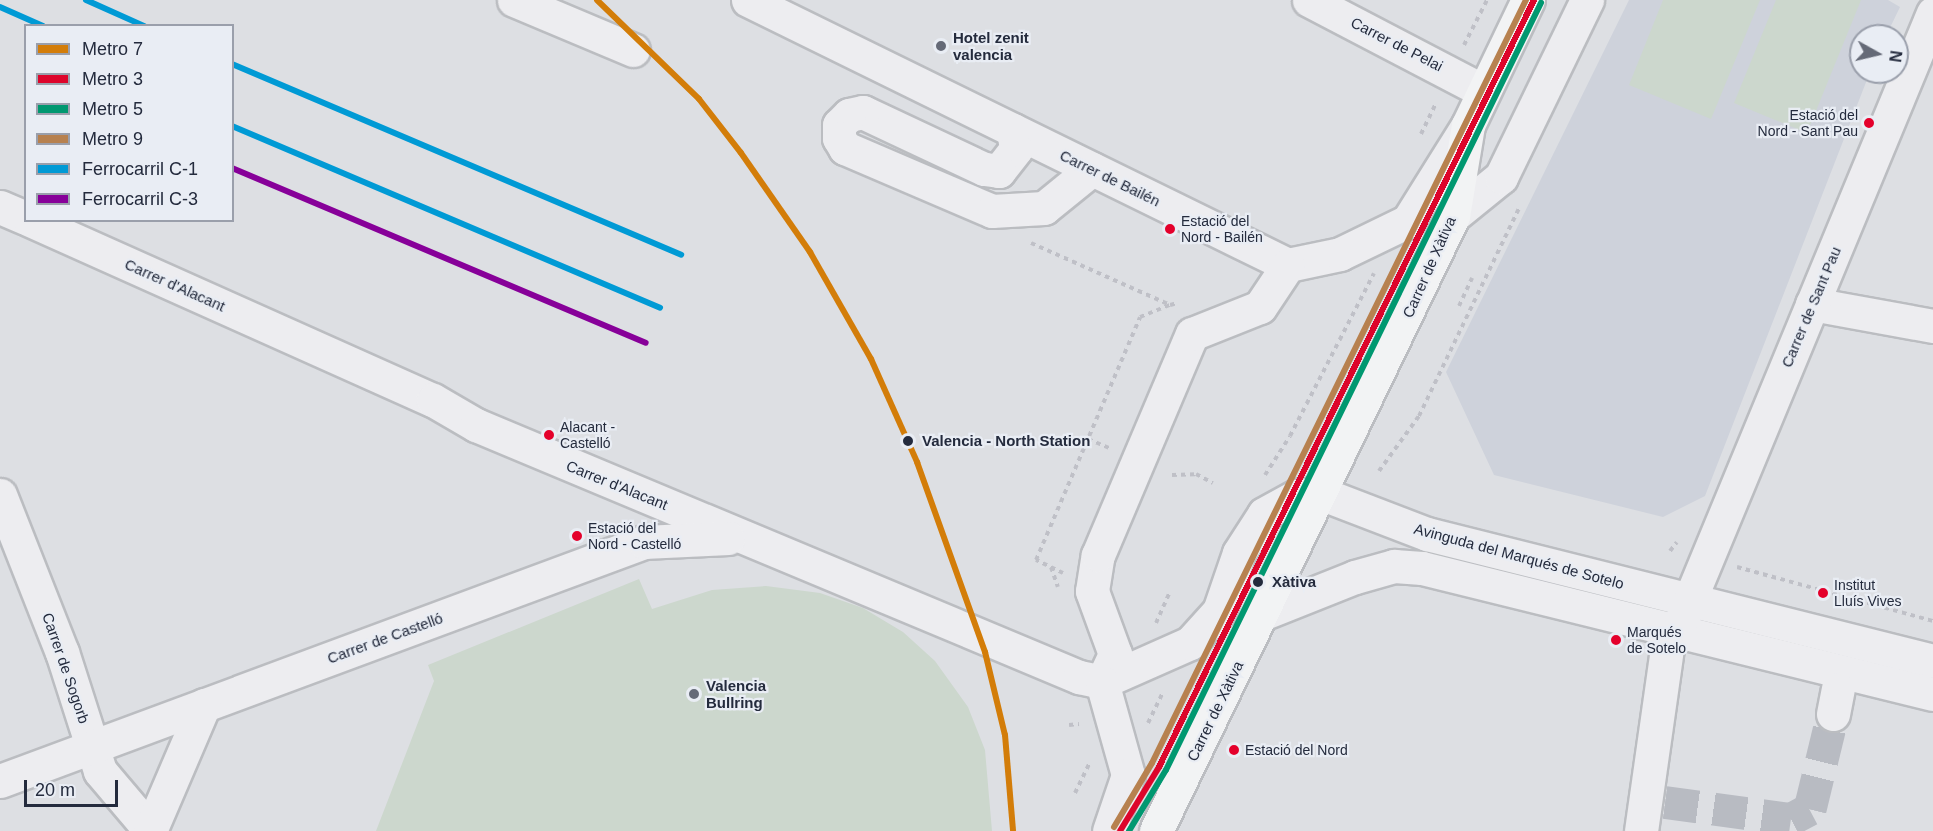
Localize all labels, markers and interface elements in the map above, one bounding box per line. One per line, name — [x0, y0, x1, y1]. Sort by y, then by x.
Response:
street label: Carrer de Pelai — [1348, 13, 1446, 75]
legend — [24, 24, 234, 222]
north arrow — [1849, 24, 1909, 84]
place label: Hotel zenit valencia — [953, 28, 1029, 63]
text: Metro 7 — [82, 39, 143, 59]
marker: Hotel zenit valencia — [934, 39, 948, 53]
text: N — [1886, 49, 1905, 63]
text: Metro 3 — [82, 69, 143, 89]
text: Metro 5 — [82, 99, 143, 119]
place label: Estació del Nord - Sant Pau — [1758, 107, 1858, 140]
marker: Estació del Nord - Sant Pau — [1863, 117, 1875, 129]
text: Metro 9 — [82, 129, 143, 149]
street label: Carrer de Bailén — [1057, 146, 1163, 210]
text: Ferrocarril C-1 — [82, 159, 198, 179]
text: Ferrocarril C-3 — [82, 189, 198, 209]
place label: Estació del Nord - Bailén — [1181, 213, 1263, 246]
street label: Carrer de Xàtiva — [1399, 213, 1459, 321]
marker: Estació del Nord - Bailén — [1164, 223, 1176, 235]
street label: Carrer de Sant Pau — [1777, 244, 1845, 370]
street label: Carrer d'Alacant — [122, 255, 228, 315]
place label: Alacant - Castelló — [560, 419, 615, 452]
marker: Alacant - Castelló — [543, 429, 555, 441]
marker: Valencia - North Station — [899, 432, 917, 450]
place label: Valencia - North Station — [922, 432, 1090, 450]
street label: Carrer d'Alacant — [564, 456, 670, 514]
street label: Avinguda del Marqués de Sotelo — [1412, 519, 1626, 593]
place label: Estació del Nord - Castelló — [588, 520, 681, 552]
marker: Estació del Nord - Castelló — [571, 530, 583, 542]
marker: Xàtiva — [1249, 573, 1267, 591]
place label: Xàtiva — [1272, 573, 1316, 591]
place label: Institut Lluís Vives — [1834, 577, 1901, 610]
marker: Institut Lluís Vives — [1817, 587, 1829, 599]
street label: Carrer de Castelló — [325, 609, 445, 667]
street label: Carrer de Sogorb — [39, 610, 93, 726]
place label: Marqués de Sotelo — [1627, 624, 1686, 656]
marker: Marqués de Sotelo — [1610, 634, 1622, 646]
street label: Carrer de Xàtiva — [1183, 658, 1247, 764]
place label: Valencia Bullring — [706, 676, 766, 711]
marker: Valencia Bullring — [687, 687, 701, 701]
place label: Estació del Nord — [1245, 742, 1348, 758]
marker: Estació del Nord — [1228, 744, 1240, 756]
scale bar — [27, 768, 122, 806]
text: 20 m — [35, 780, 75, 800]

